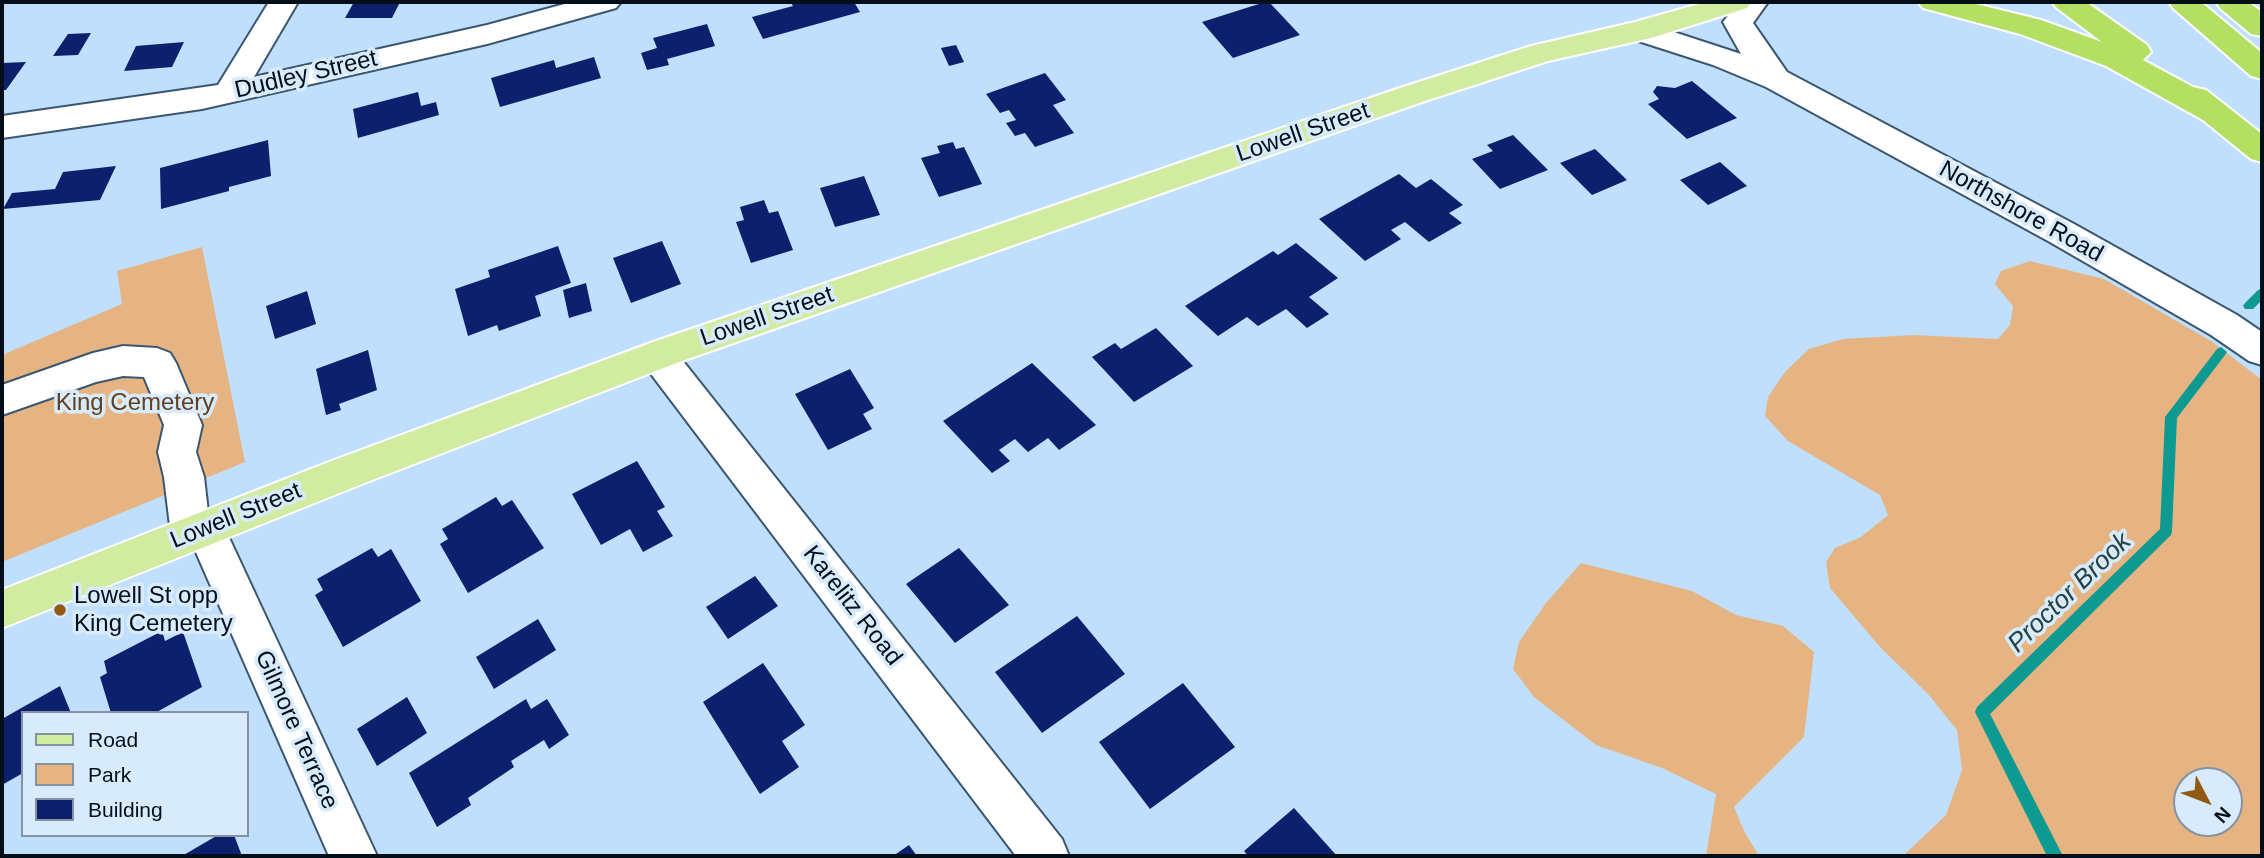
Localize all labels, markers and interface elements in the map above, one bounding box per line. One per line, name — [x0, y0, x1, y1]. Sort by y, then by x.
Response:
street label: Dudley Street — [232, 45, 380, 105]
street label: Lowell Street — [1233, 97, 1373, 169]
street label: Northshore Road — [1934, 155, 2108, 269]
street label: Lowell Street — [697, 281, 837, 353]
park label: King Cemetery — [56, 389, 214, 417]
street label: Lowell Street — [166, 477, 306, 555]
water label: Proctor Brook — [2002, 527, 2138, 659]
street label: Karelitz Road — [796, 540, 908, 672]
place label: Lowell St opp King Cemetery — [74, 582, 233, 638]
marker: Lowell St opp King Cemetery — [52, 602, 68, 618]
street label: Gilmore Terrace — [248, 646, 344, 814]
legend — [21, 711, 248, 837]
text: Road — [88, 728, 138, 751]
text: Park — [88, 763, 131, 786]
north arrow — [2173, 767, 2243, 837]
text: Building — [88, 798, 163, 821]
text: N — [2210, 803, 2235, 827]

